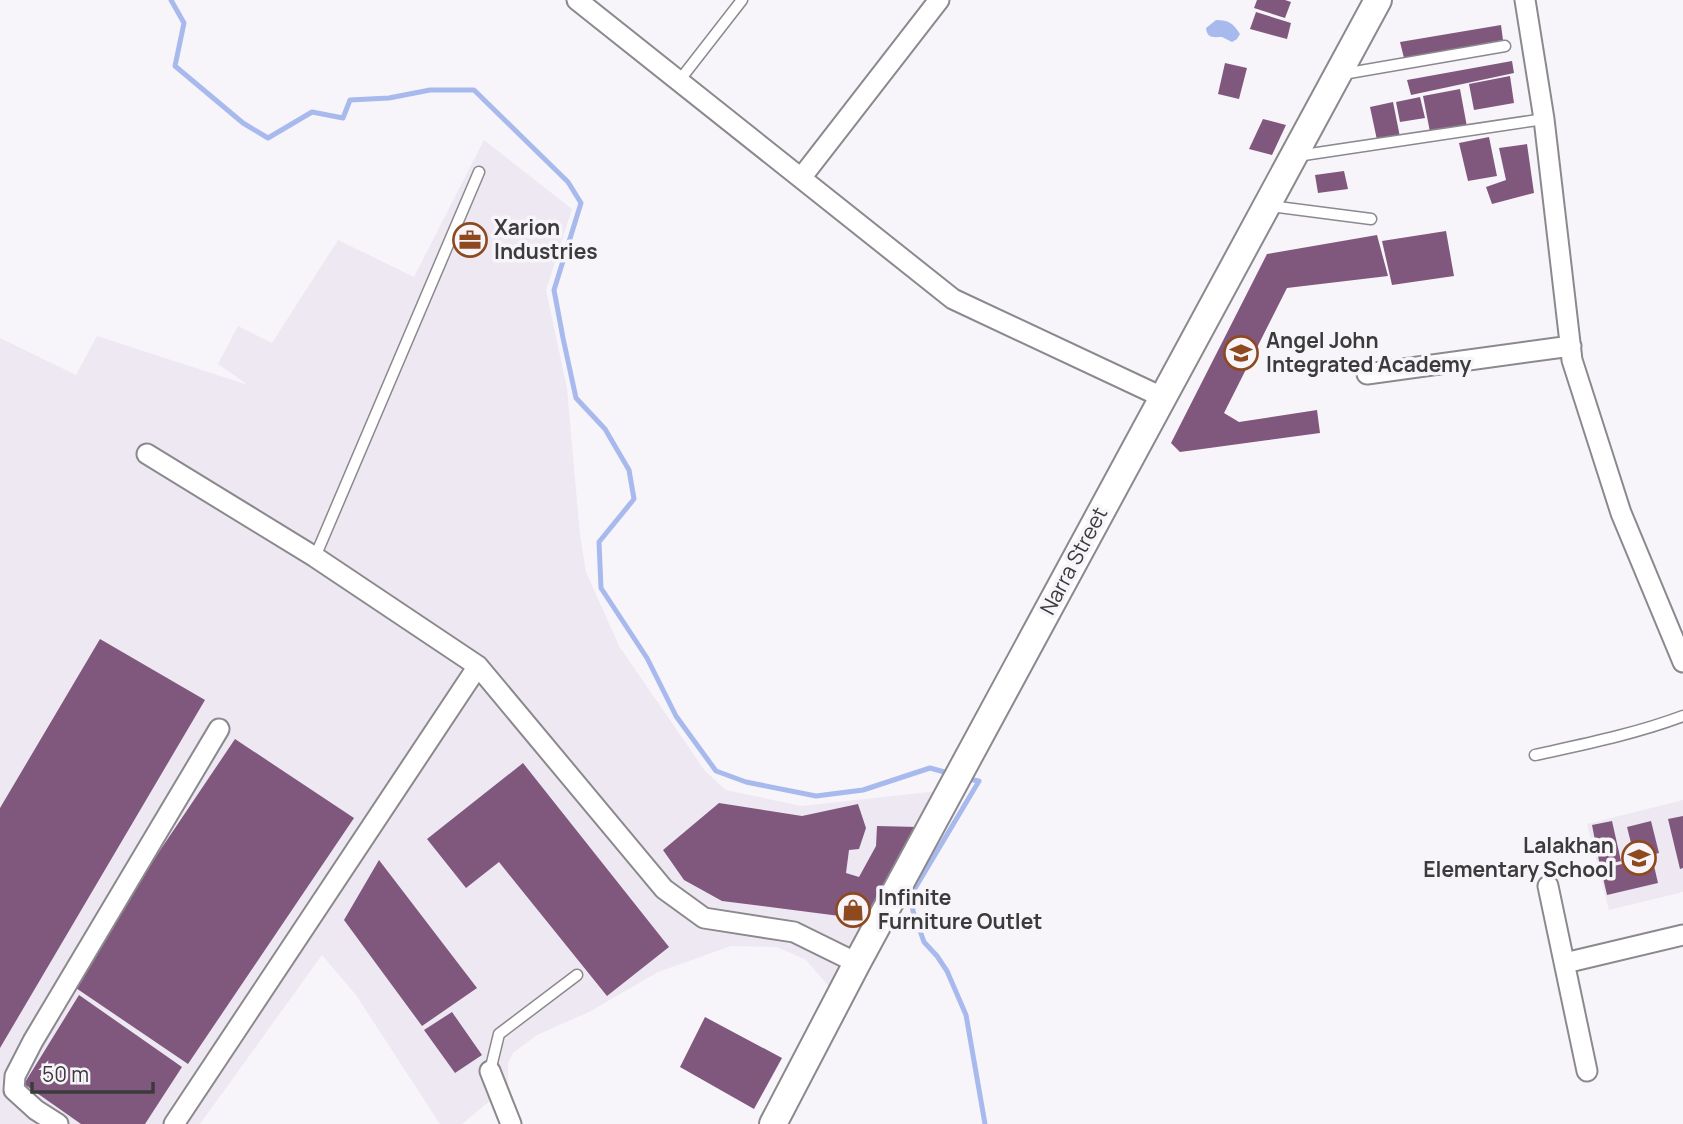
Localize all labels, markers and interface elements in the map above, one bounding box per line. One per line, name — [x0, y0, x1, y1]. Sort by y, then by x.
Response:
place label: Xarion Industries — [494, 213, 598, 265]
office icon: Xarion Industries — [451, 221, 489, 259]
place label: Angel John Integrated Academy — [1266, 326, 1471, 378]
school or university icon: Angel John Integrated Academy — [1222, 334, 1260, 372]
street label: Narra Street — [1033, 502, 1113, 619]
place label: Lalakhan Elementary School — [1423, 831, 1614, 883]
school or university icon: Lalakhan Elementary School — [1620, 839, 1658, 877]
place label: Infinite Furniture Outlet — [878, 883, 1042, 935]
shop icon: Infinite Furniture Outlet — [834, 891, 872, 929]
scale bar — [32, 1050, 152, 1094]
text: 50 m — [42, 1060, 89, 1088]

